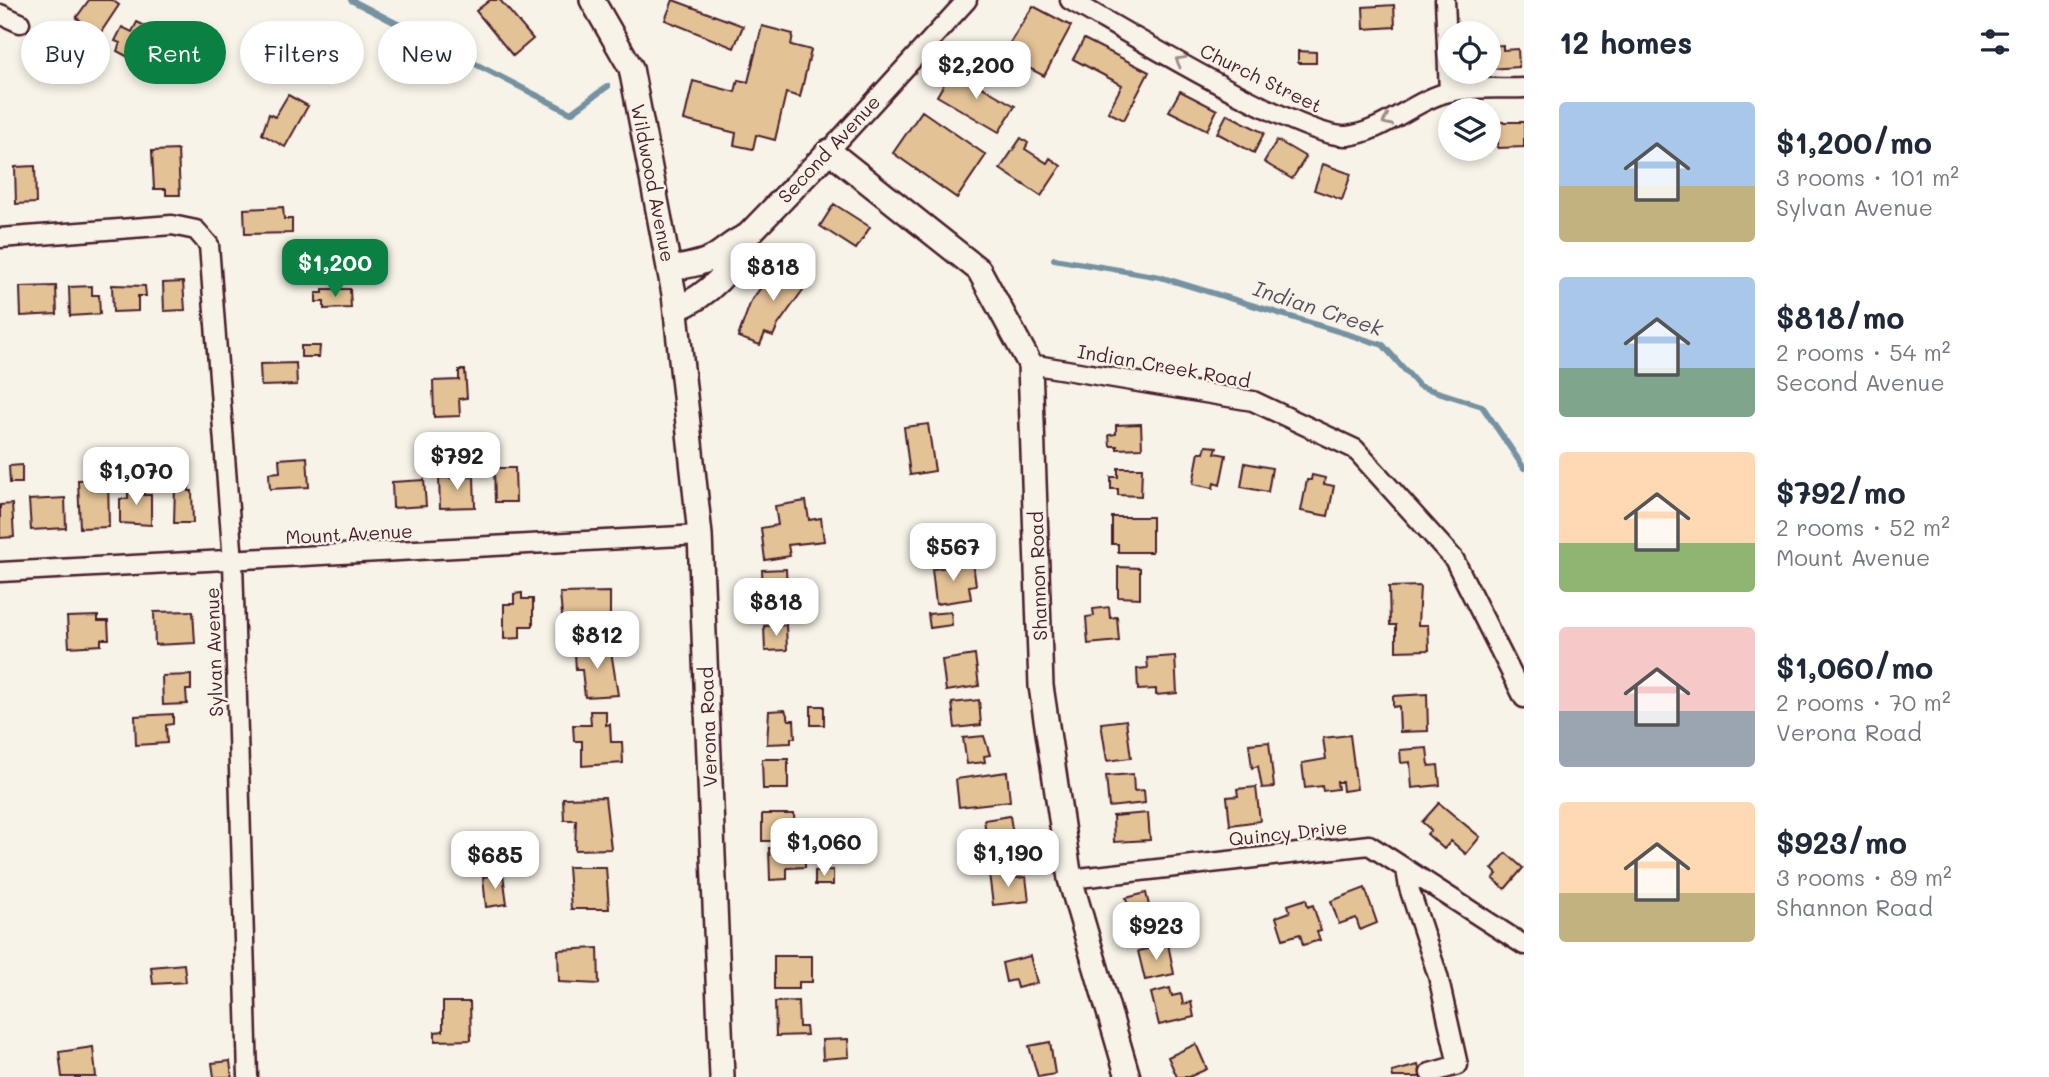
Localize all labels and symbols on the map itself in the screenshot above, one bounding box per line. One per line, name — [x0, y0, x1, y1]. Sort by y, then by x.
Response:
street label: Church Street — [1196, 37, 1326, 118]
pin: $2,200 — [919, 42, 1033, 101]
one-way arrow — [1174, 56, 1187, 69]
street label: Second Avenue — [772, 89, 885, 208]
street label: Wildwood Avenue — [626, 102, 681, 264]
one-way arrow — [1382, 113, 1395, 127]
pin: $1,200 — [278, 240, 392, 299]
pin: $818 — [732, 244, 814, 303]
water label: Indian Creek — [1250, 274, 1387, 341]
street label: Indian Creek Road — [1076, 338, 1253, 393]
pin: $792 — [416, 433, 498, 492]
pin: $1,070 — [79, 448, 193, 507]
street label: Shannon Road — [1023, 511, 1052, 641]
street label: Mount Avenue — [285, 518, 413, 549]
pin: $567 — [912, 524, 994, 583]
pin: $818 — [735, 578, 817, 638]
street label: Sylvan Avenue — [199, 587, 228, 717]
pin: $812 — [556, 612, 638, 671]
street label: Verona Road — [693, 666, 722, 788]
street label: Quincy Drive — [1227, 814, 1348, 851]
pin: $1,060 — [767, 818, 881, 878]
pin: $1,190 — [951, 830, 1065, 889]
pin: $685 — [454, 832, 536, 891]
pin: $923 — [1115, 902, 1197, 962]

